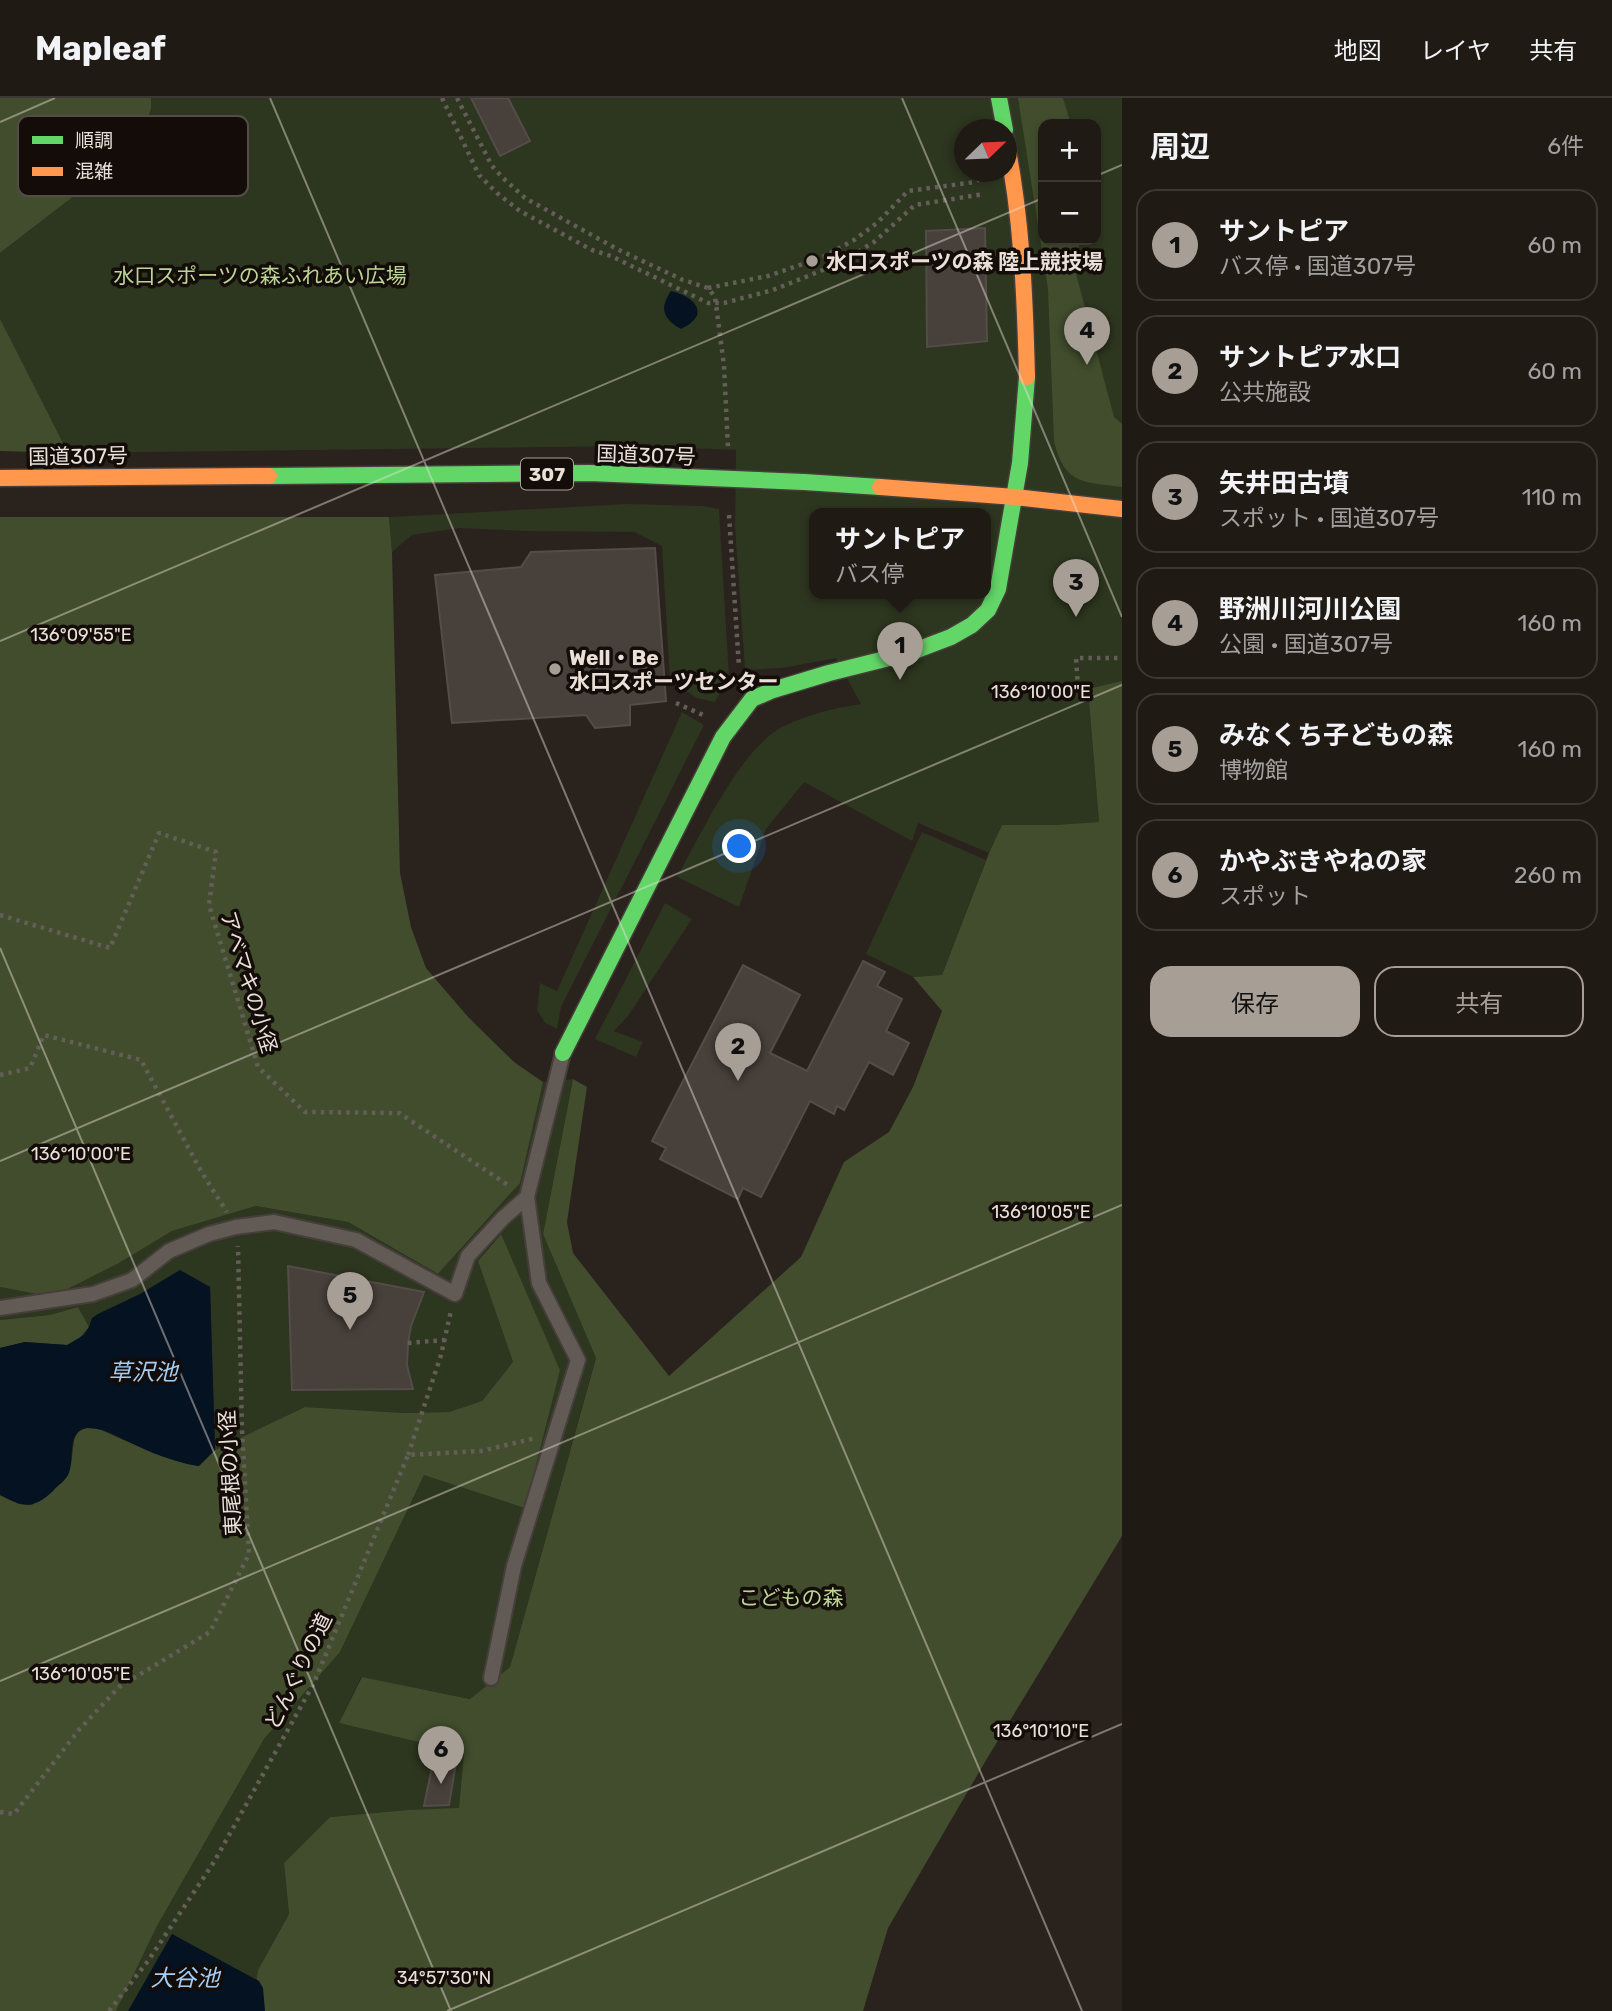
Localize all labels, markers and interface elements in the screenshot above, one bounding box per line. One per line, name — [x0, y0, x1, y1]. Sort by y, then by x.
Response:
text: Mapleaf — [35, 29, 166, 68]
text: 地図 — [1334, 37, 1382, 65]
text: レイヤ — [1420, 37, 1491, 65]
text: 共有 — [1529, 37, 1577, 65]
legend — [18, 116, 248, 196]
north arrow — [954, 119, 1017, 182]
map controls — [1038, 119, 1101, 245]
button: + — [1038, 119, 1101, 182]
text: 順調 — [75, 129, 113, 152]
text: 周辺 — [1150, 129, 1210, 165]
text: 6件 — [1547, 132, 1584, 160]
text: 混雑 — [75, 160, 113, 183]
button: − — [1038, 182, 1101, 245]
text: サントピア — [1219, 216, 1349, 247]
text: 1 — [1169, 231, 1181, 259]
text: 60 m — [1527, 231, 1582, 259]
place label: 水口スポーツの森 陸上競技場 — [826, 249, 1103, 274]
text: バス停 · 国道307号 — [1219, 252, 1416, 280]
marker: 水口スポーツの森 陸上競技場 — [804, 253, 820, 269]
park label: 水口スポーツの森ふれあい広場 — [113, 263, 407, 288]
pin: 4 — [1064, 307, 1110, 365]
text: サントピア水口 — [1219, 342, 1401, 373]
text: 2 — [1168, 357, 1182, 385]
text: 60 m — [1527, 357, 1582, 385]
text: 公共施設 — [1219, 378, 1311, 406]
street label: 国道307号 — [596, 441, 696, 469]
street label: 国道307号 — [28, 443, 128, 469]
road number: 307 — [521, 458, 573, 490]
text: 矢井田古墳 — [1219, 468, 1349, 499]
text: 3 — [1167, 483, 1183, 511]
text: 110 m — [1522, 483, 1582, 511]
text: スポット · 国道307号 — [1219, 504, 1439, 532]
popup — [809, 508, 991, 599]
text: サントピア — [835, 524, 965, 555]
pin: 3 — [1053, 559, 1099, 617]
text: バス停 — [835, 560, 904, 588]
text: 野洲川河川公園 — [1219, 594, 1401, 625]
text: 4 — [1167, 609, 1183, 637]
text: 160 m — [1518, 609, 1582, 637]
pin: 1 — [877, 622, 923, 680]
text: 136°09'55"E — [30, 624, 132, 646]
text: 公園 · 国道307号 — [1219, 630, 1393, 658]
place label: Well・Be 水口スポーツセンター — [569, 645, 779, 694]
marker: Well・Be 水口スポーツセンター — [547, 661, 563, 677]
text: 136°10'00"E — [991, 681, 1091, 703]
text: みなくち子どもの森 — [1219, 720, 1453, 751]
text: 5 — [1168, 735, 1182, 763]
text: 160 m — [1518, 735, 1582, 763]
text: 博物館 — [1219, 756, 1288, 784]
your location — [722, 829, 756, 863]
text: かやぶきやねの家 — [1219, 846, 1427, 877]
text: 6 — [1168, 861, 1182, 889]
text: 260 m — [1514, 861, 1582, 889]
text: スポット — [1219, 882, 1311, 910]
street label: アベマキの小径 — [216, 908, 282, 1056]
button: 保存 — [1150, 966, 1360, 1037]
button: 共有 — [1374, 966, 1584, 1037]
pin: 2 — [715, 1023, 761, 1081]
text: 136°10'00"E — [31, 1143, 131, 1165]
text: 136°10'05"E — [991, 1201, 1091, 1223]
pin: 5 — [327, 1272, 373, 1330]
water label: 草沢池 — [109, 1358, 180, 1386]
street label: 東尾根の小径 — [214, 1409, 246, 1537]
park label: こどもの森 — [739, 1585, 844, 1610]
street label: どんぐりの道 — [259, 1609, 337, 1733]
text: 136°10'05"E — [31, 1663, 131, 1685]
text: 136°10'10"E — [993, 1720, 1089, 1742]
pin: 6 — [418, 1726, 464, 1784]
water label: 大谷池 — [151, 1964, 222, 1992]
text: 34°57'30"N — [397, 1967, 491, 1989]

